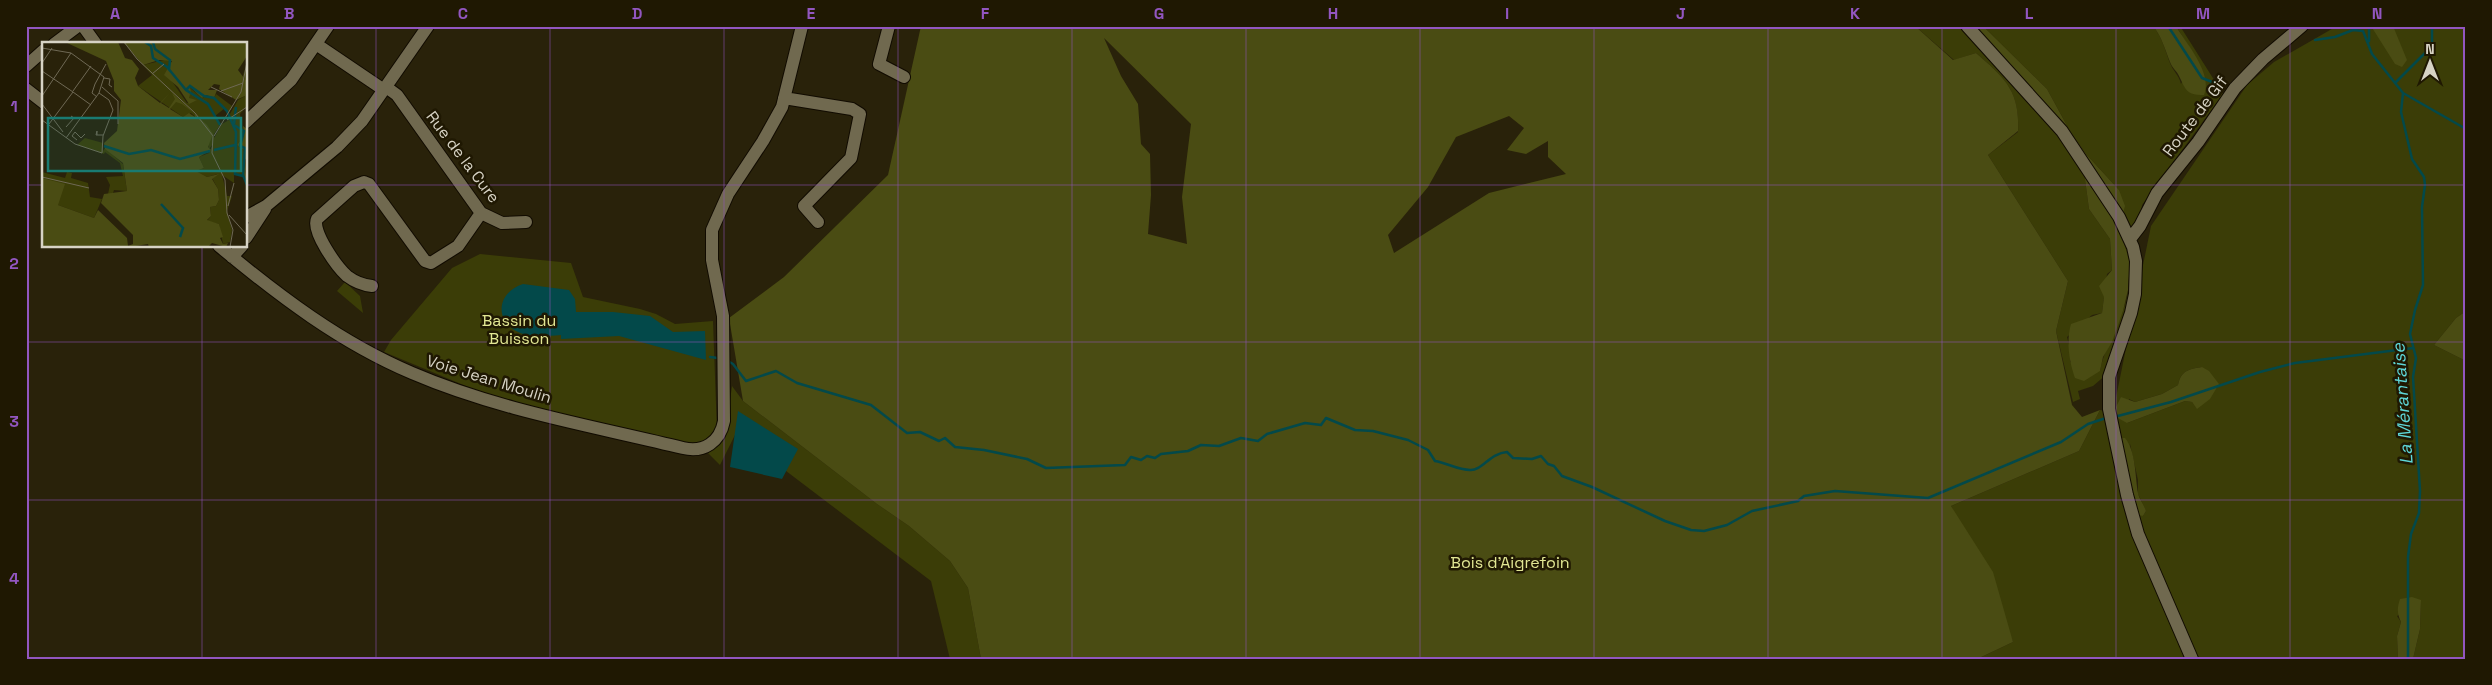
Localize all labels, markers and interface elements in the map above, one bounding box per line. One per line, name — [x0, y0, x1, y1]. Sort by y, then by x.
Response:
text: A — [110, 3, 120, 24]
text: B — [284, 3, 294, 24]
text: C — [458, 3, 468, 24]
text: D — [632, 3, 642, 24]
text: E — [807, 3, 816, 24]
text: F — [981, 3, 990, 24]
text: G — [1154, 3, 1164, 24]
text: H — [1328, 3, 1338, 24]
text: I — [1505, 3, 1509, 24]
text: J — [1676, 3, 1686, 24]
text: K — [1850, 3, 1860, 24]
text: L — [2025, 3, 2034, 24]
text: M — [2196, 3, 2210, 24]
text: N — [2372, 3, 2382, 24]
north arrow — [2404, 38, 2454, 88]
text: N — [2425, 40, 2435, 58]
inset map — [42, 42, 248, 248]
street label: Route de Gif — [2158, 71, 2232, 161]
text: 1 — [10, 96, 18, 117]
street label: Rue de la Cure — [422, 107, 504, 207]
text: 2 — [9, 253, 19, 274]
park label: Bassin du Buisson — [482, 310, 556, 349]
water label: La Mérantaise — [2386, 341, 2418, 466]
street label: Voie Jean Moulin — [424, 350, 554, 408]
text: 3 — [9, 411, 19, 432]
park label: Bois d'Aigrefoin — [1450, 552, 1570, 573]
text: 4 — [9, 568, 19, 589]

